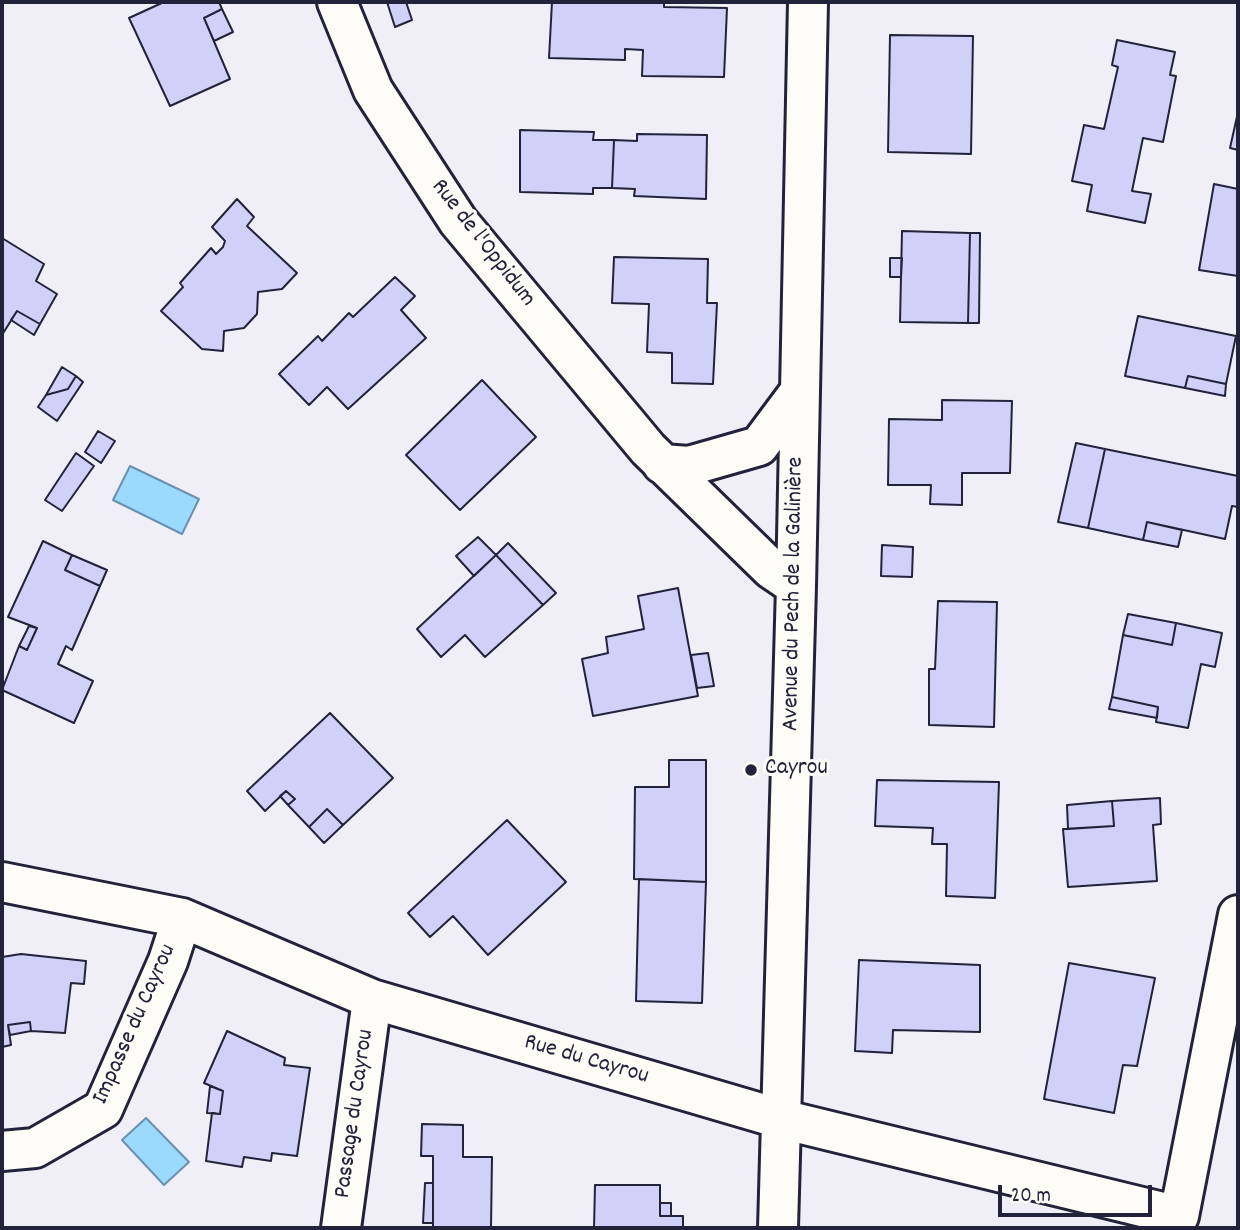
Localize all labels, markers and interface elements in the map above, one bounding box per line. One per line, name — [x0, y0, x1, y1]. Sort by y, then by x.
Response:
street label: Rue de l'Oppidum — [423, 174, 541, 314]
street label: Avenue du Pech de la Galinière — [778, 457, 812, 731]
place label: Cayrou — [765, 756, 828, 784]
marker: Cayrou — [743, 762, 759, 778]
street label: Impasse du Cayrou — [88, 940, 184, 1110]
street label: Passage du Cayrou — [330, 1028, 382, 1200]
street label: Rue du Cayrou — [521, 1030, 651, 1092]
scale bar — [1002, 1170, 1156, 1214]
text: 20 m — [1011, 1182, 1051, 1212]

